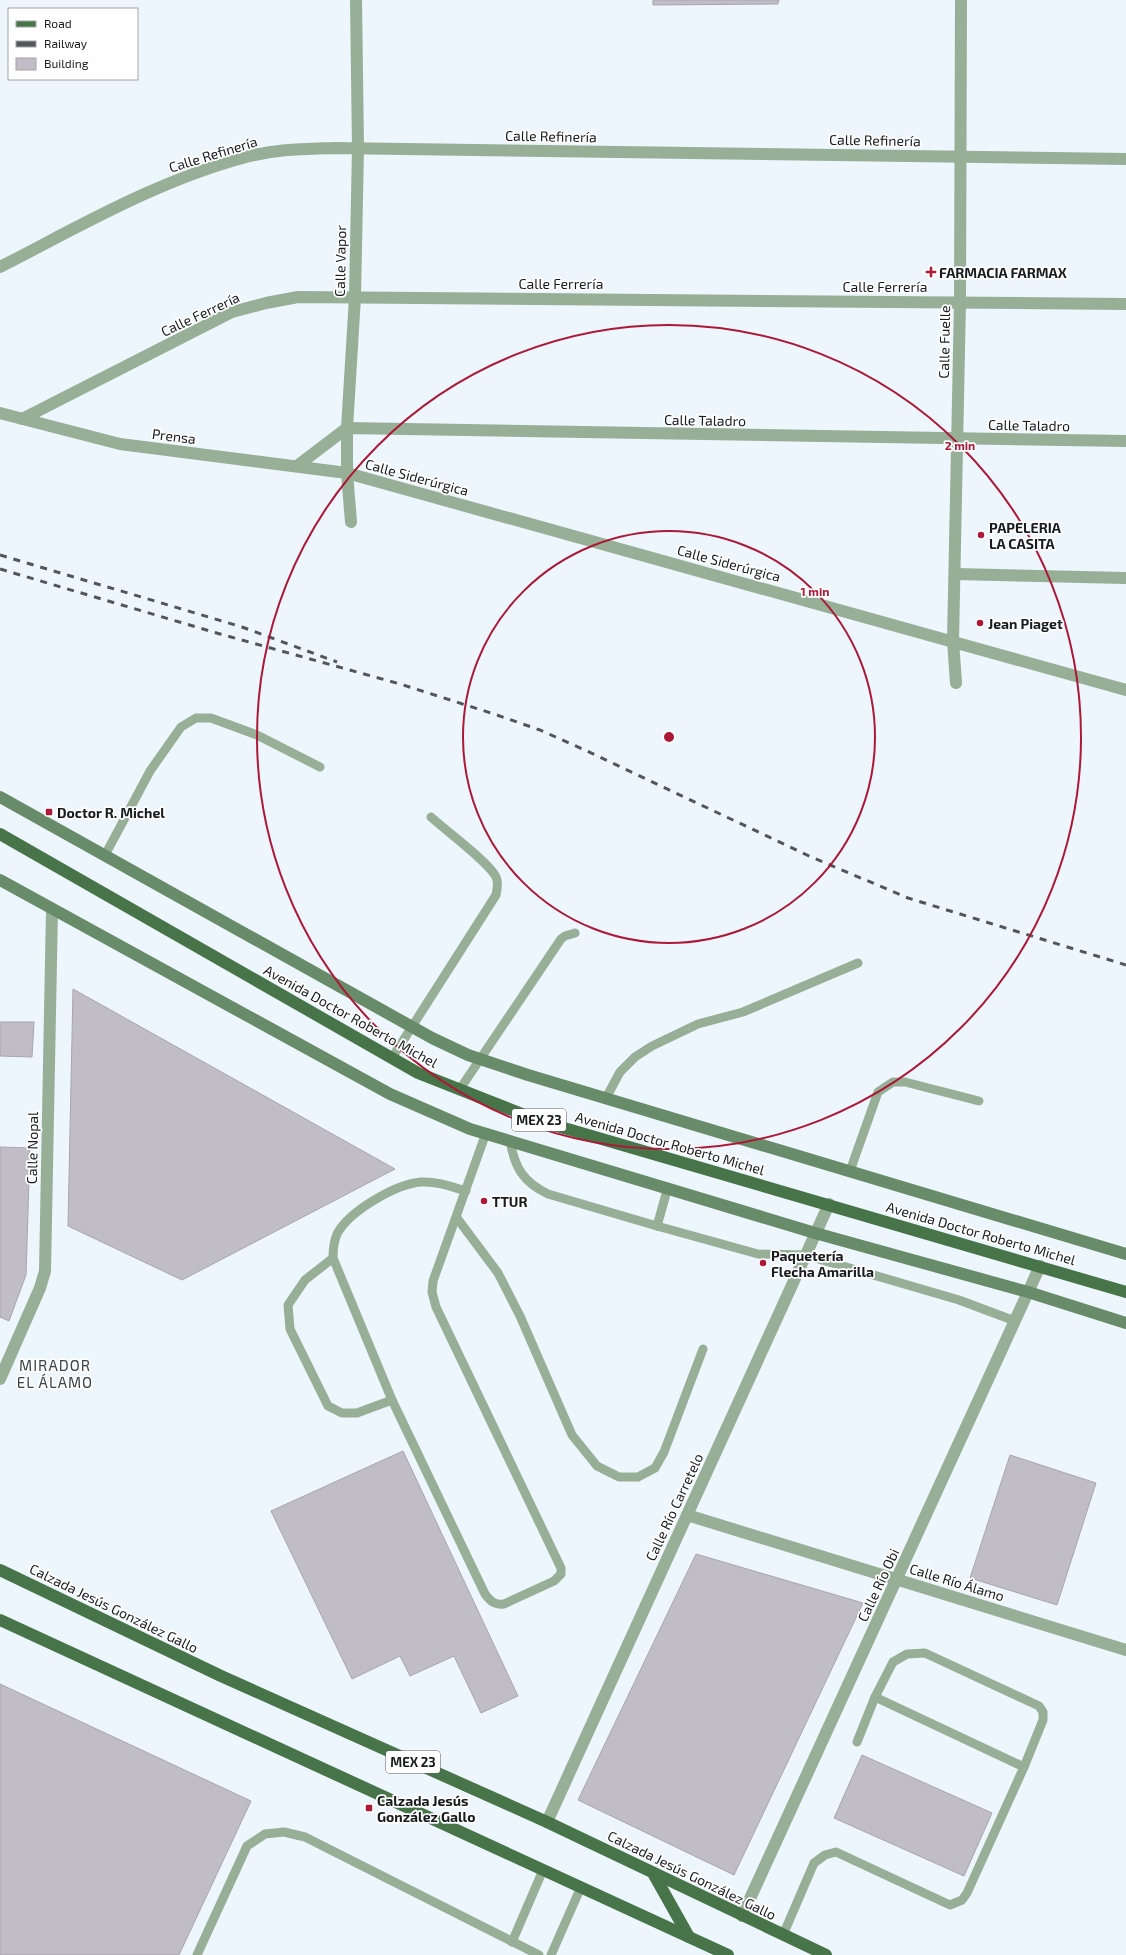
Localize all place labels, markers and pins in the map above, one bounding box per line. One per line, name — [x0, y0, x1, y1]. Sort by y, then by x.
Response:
place label: FARMACIA FARMAX — [939, 264, 1067, 281]
marker: FARMACIA FARMAX — [926, 267, 936, 277]
place label: PAPELERIA LA CASITA — [989, 519, 1062, 552]
marker: PAPELERIA LA CASITA — [976, 530, 986, 540]
place label: Jean Piaget — [988, 615, 1063, 632]
marker: Jean Piaget — [975, 618, 985, 628]
centre of rings — [662, 730, 676, 744]
place label: Doctor R. Michel — [57, 804, 165, 821]
marker: Doctor R. Michel — [44, 807, 54, 817]
place label: TTUR — [492, 1193, 528, 1210]
marker: TTUR — [479, 1196, 489, 1206]
place label: Paquetería Flecha Amarilla — [771, 1247, 874, 1280]
marker: Paquetería Flecha Amarilla — [758, 1258, 768, 1268]
place label: Calzada Jesús González Gallo — [377, 1792, 475, 1825]
marker: Calzada Jesús González Gallo — [364, 1803, 374, 1813]

